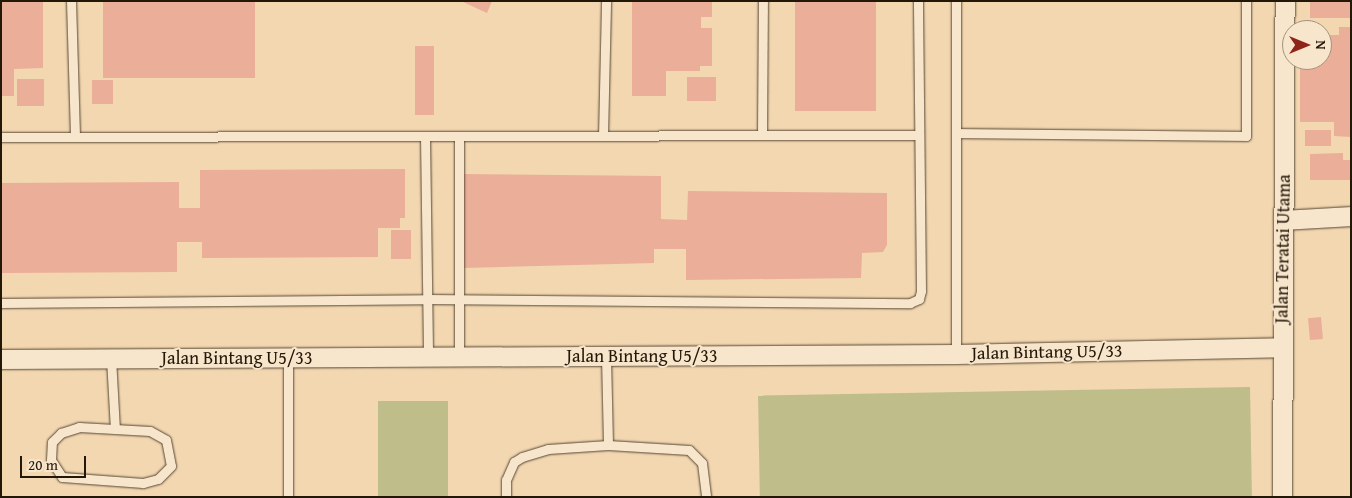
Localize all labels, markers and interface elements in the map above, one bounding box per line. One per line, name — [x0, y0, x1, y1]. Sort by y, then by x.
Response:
north arrow — [1282, 20, 1332, 70]
text: N — [1311, 40, 1331, 50]
street label: Jalan Teratai Utama — [1271, 174, 1295, 324]
street label: Jalan Bintang U5/33 — [971, 340, 1123, 364]
street label: Jalan Bintang U5/33 — [566, 345, 718, 367]
street label: Jalan Bintang U5/33 — [161, 347, 313, 369]
scale bar — [22, 446, 89, 478]
text: 20 m — [28, 454, 58, 475]

